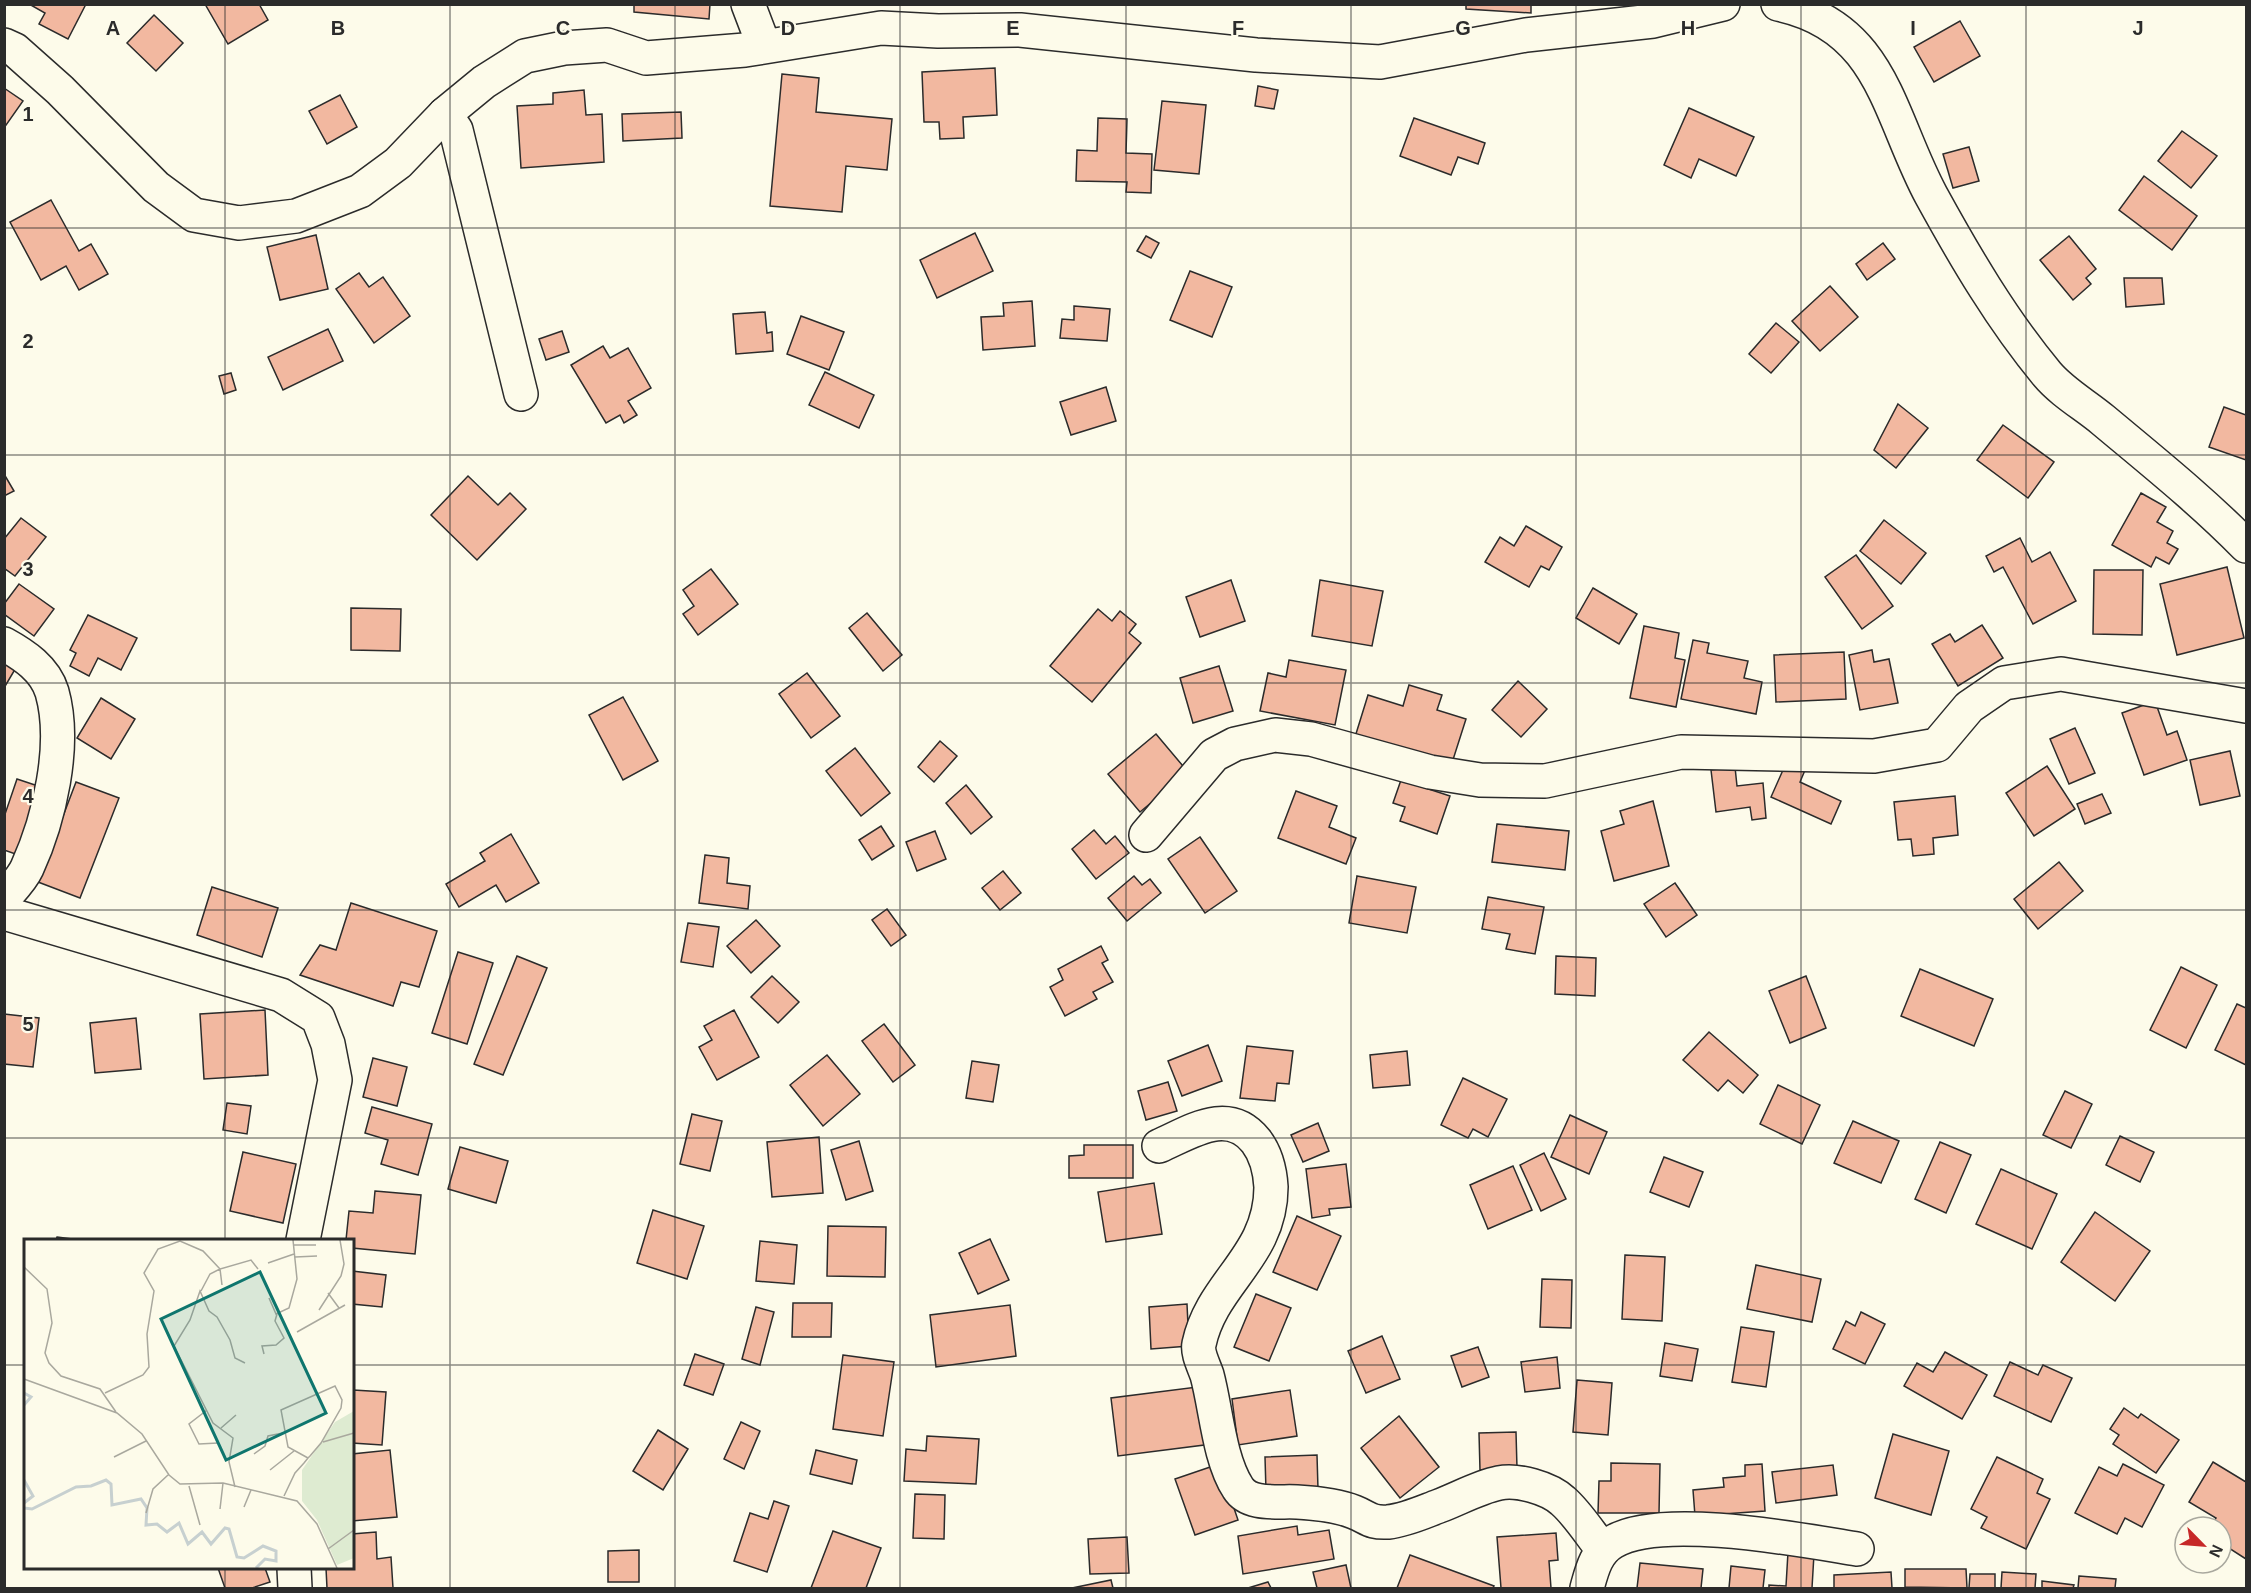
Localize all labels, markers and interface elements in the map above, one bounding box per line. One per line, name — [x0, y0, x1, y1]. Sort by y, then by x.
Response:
text: A — [106, 17, 120, 39]
text: B — [331, 17, 345, 39]
text: C — [556, 17, 570, 39]
text: D — [781, 17, 795, 39]
text: E — [1006, 17, 1020, 39]
text: F — [1232, 17, 1244, 39]
text: G — [1455, 17, 1471, 39]
text: H — [1681, 17, 1695, 39]
text: I — [1910, 17, 1916, 39]
text: J — [2132, 17, 2144, 39]
text: 1 — [22, 103, 34, 125]
text: 2 — [22, 330, 34, 352]
text: 3 — [22, 558, 34, 580]
text: 4 — [22, 785, 34, 807]
text: 5 — [22, 1013, 34, 1035]
inset map — [24, 1239, 354, 1569]
north arrow — [2173, 1515, 2233, 1575]
text: N — [2206, 1542, 2226, 1560]

